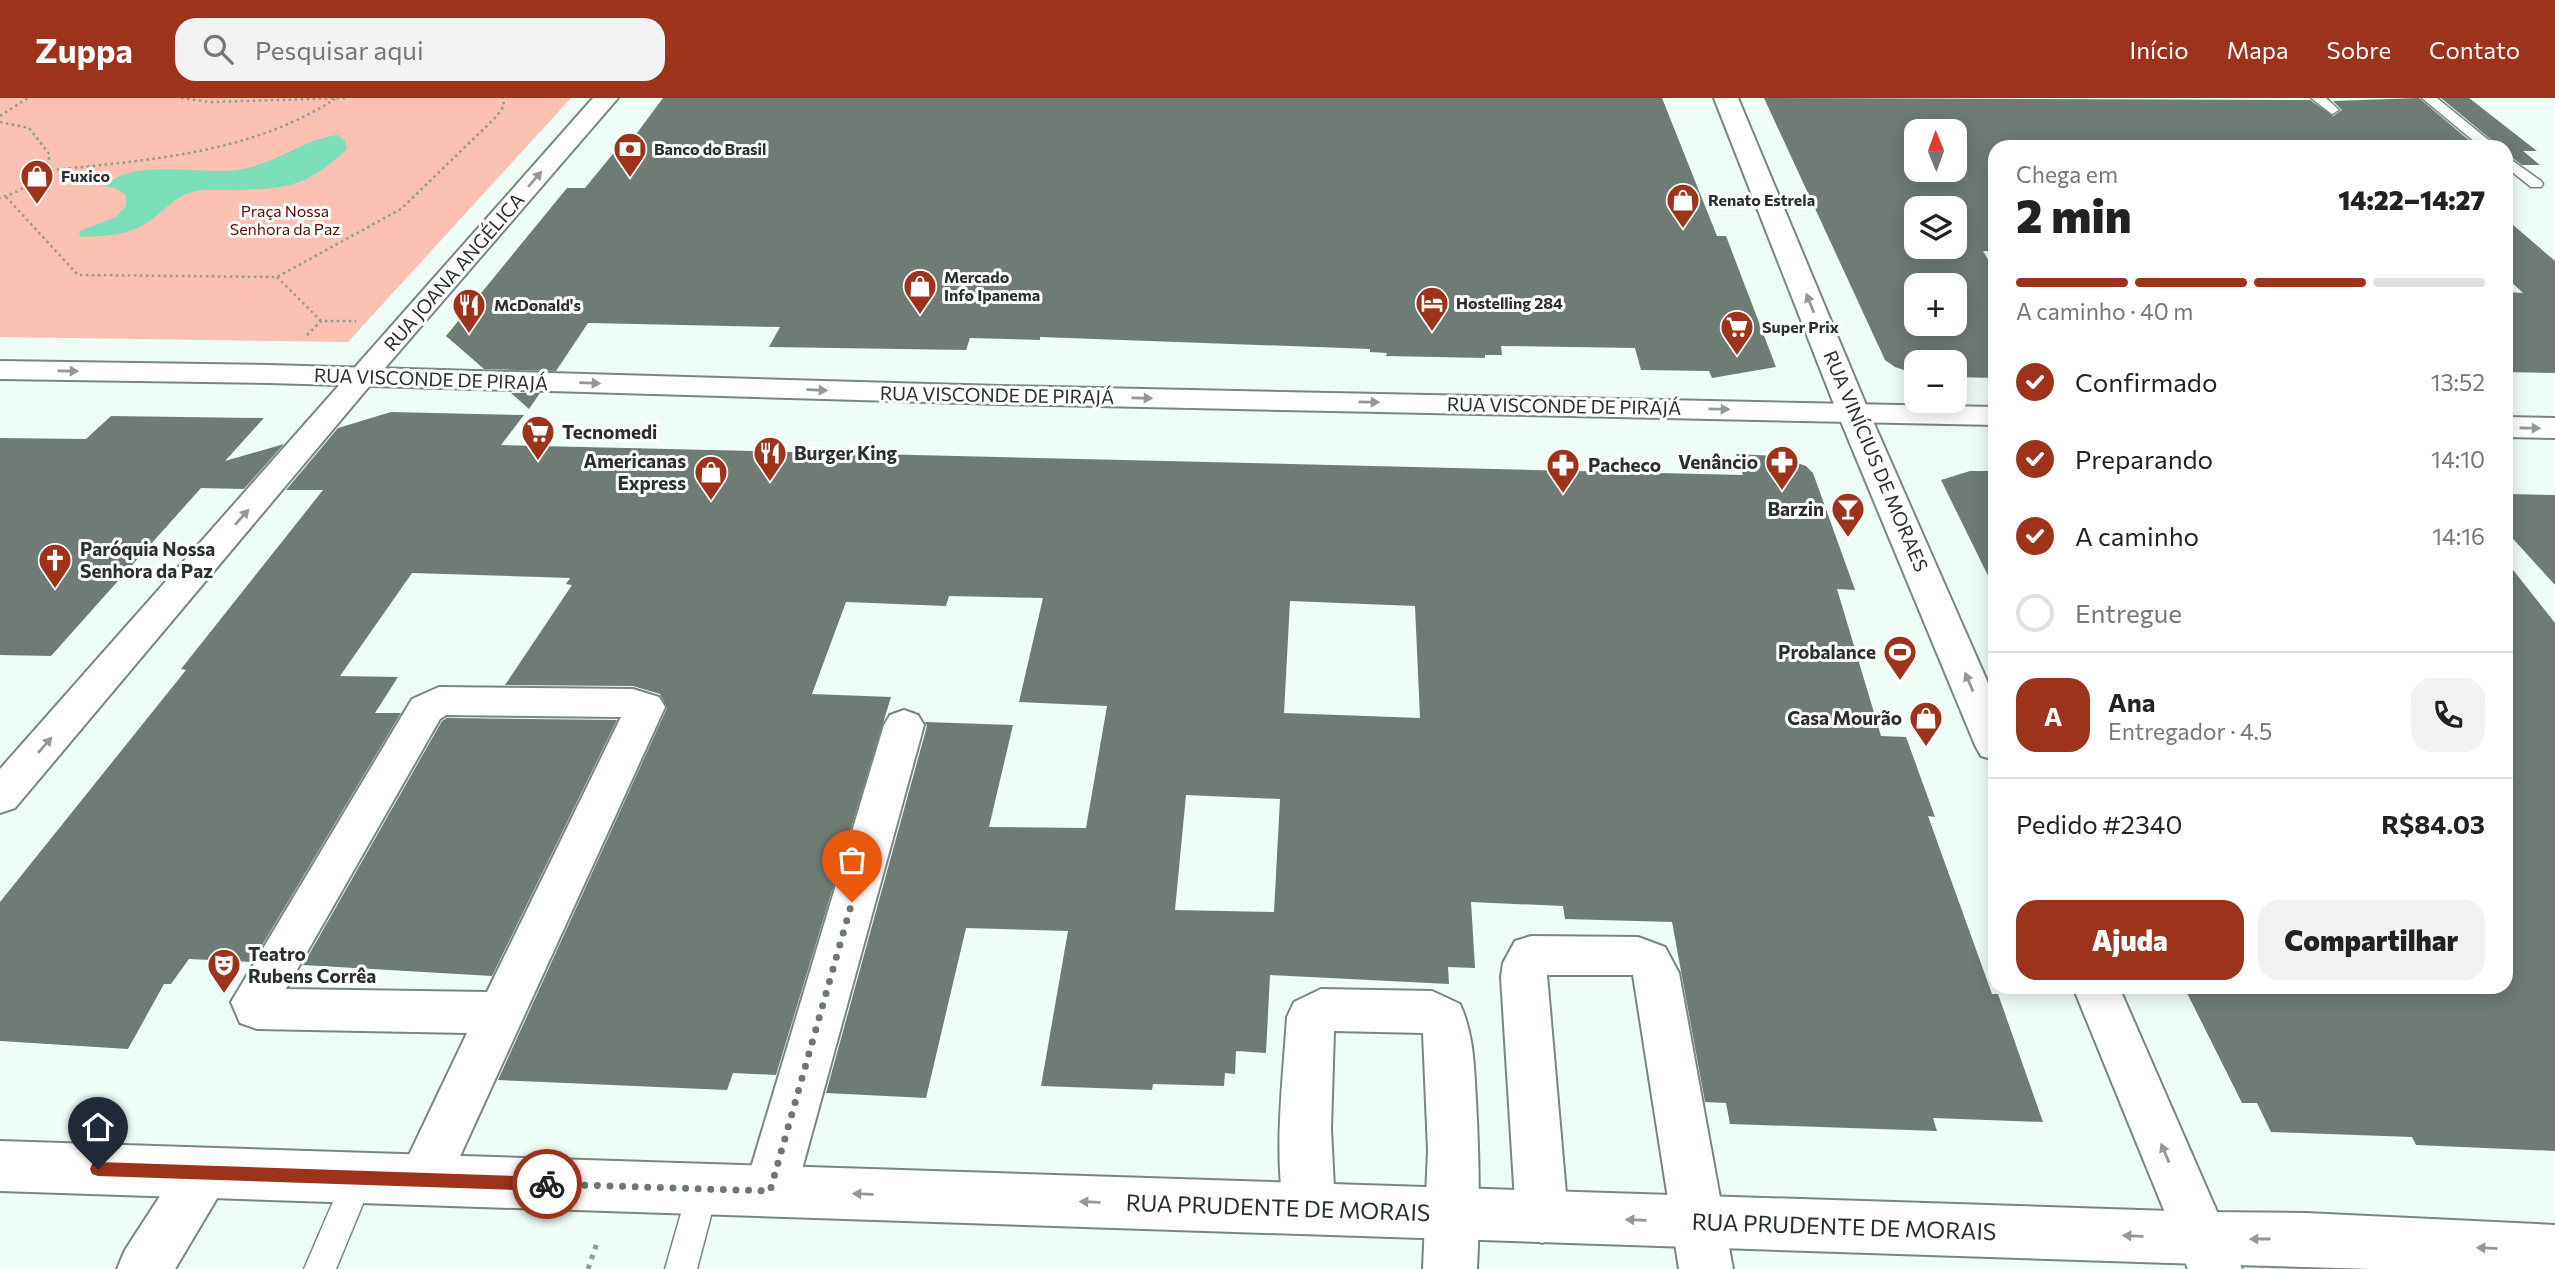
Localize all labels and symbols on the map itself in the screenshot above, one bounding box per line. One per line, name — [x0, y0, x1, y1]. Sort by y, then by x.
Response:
north arrow — [1904, 119, 1967, 182]
bank icon: Banco do Brasil — [611, 130, 649, 179]
place label: Banco do Brasil — [654, 139, 766, 158]
shop icon: Fuxico — [18, 157, 56, 206]
place label: Fuxico — [61, 166, 111, 185]
one-way arrow — [527, 170, 543, 188]
shop icon: Renato Estrela — [1664, 181, 1702, 230]
street label: RUA JOANA ANGÉLICA — [379, 188, 529, 355]
place label: Renato Estrela — [1708, 190, 1815, 209]
park label: Praça Nossa Senhora da Paz — [230, 201, 340, 238]
shop icon: Mercado Info Ipanema — [901, 267, 939, 316]
place label: Mercado Info Ipanema — [944, 267, 1040, 304]
hotel icon: Hostelling 284 — [1413, 284, 1451, 333]
restaurant icon: McDonald's — [450, 286, 488, 335]
one-way arrow — [1804, 292, 1815, 313]
place label: Hostelling 284 — [1456, 293, 1563, 312]
place label: McDonald's — [494, 295, 581, 314]
supermarket icon: Super Prix — [1718, 308, 1756, 357]
place label: Super Prix — [1762, 317, 1839, 336]
street label: RUA VINÍCIUS DE MORAES — [1819, 347, 1934, 575]
street label: RUA VISCONDE DE PIRAJÁ — [314, 363, 549, 394]
one-way arrow — [57, 365, 79, 377]
one-way arrow — [579, 378, 601, 389]
street label: RUA VISCONDE DE PIRAJÁ — [880, 381, 1114, 408]
one-way arrow — [806, 384, 828, 396]
one-way arrow — [1131, 392, 1153, 404]
street label: RUA VISCONDE DE PIRAJÁ — [1447, 392, 1681, 419]
one-way arrow — [1358, 396, 1380, 408]
one-way arrow — [1708, 403, 1730, 415]
supermarket icon: Tecnomedi — [519, 413, 557, 462]
place label: Tecnomedi — [562, 420, 657, 443]
one-way arrow — [2520, 422, 2542, 433]
restaurant icon: Burger King — [751, 434, 789, 483]
place label: Burger King — [794, 441, 898, 464]
pharmacy icon: Venâncio — [1763, 443, 1801, 492]
pharmacy icon: Pacheco — [1544, 446, 1582, 495]
place label: Americanas Express — [584, 449, 686, 494]
place label: Venâncio — [1678, 450, 1758, 473]
shop icon: Americanas Express — [692, 453, 730, 502]
place label: Pacheco — [1588, 453, 1661, 476]
bar icon: Barzin — [1829, 490, 1867, 539]
place label: Barzin — [1767, 497, 1824, 520]
one-way arrow — [234, 509, 249, 526]
place label: Paróquia Nossa Senhora da Paz — [80, 537, 215, 582]
church icon: Paróquia Nossa Senhora da Paz — [36, 541, 74, 590]
sports icon: Probalance — [1881, 633, 1919, 682]
place label: Probalance — [1778, 640, 1876, 663]
one-way arrow — [1963, 671, 1974, 692]
shop icon: Casa Mourão — [1907, 699, 1945, 748]
place label: Casa Mourão — [1787, 706, 1902, 729]
one-way arrow — [37, 736, 53, 754]
pin — [822, 830, 882, 902]
place label: Teatro Rubens Corrêa — [248, 942, 376, 987]
theatre icon: Teatro Rubens Corrêa — [205, 946, 243, 995]
pin — [68, 1097, 128, 1169]
one-way arrow — [2160, 1142, 2171, 1163]
courier — [512, 1149, 582, 1219]
street label: RUA PRUDENTE DE MORAIS — [1125, 1188, 1431, 1226]
one-way arrow — [852, 1189, 874, 1200]
one-way arrow — [1079, 1196, 1101, 1207]
street label: RUA PRUDENTE DE MORAIS — [1691, 1207, 1997, 1245]
one-way arrow — [1625, 1215, 1647, 1226]
one-way arrow — [2122, 1230, 2144, 1242]
one-way arrow — [2248, 1233, 2270, 1245]
one-way arrow — [2476, 1243, 2498, 1254]

